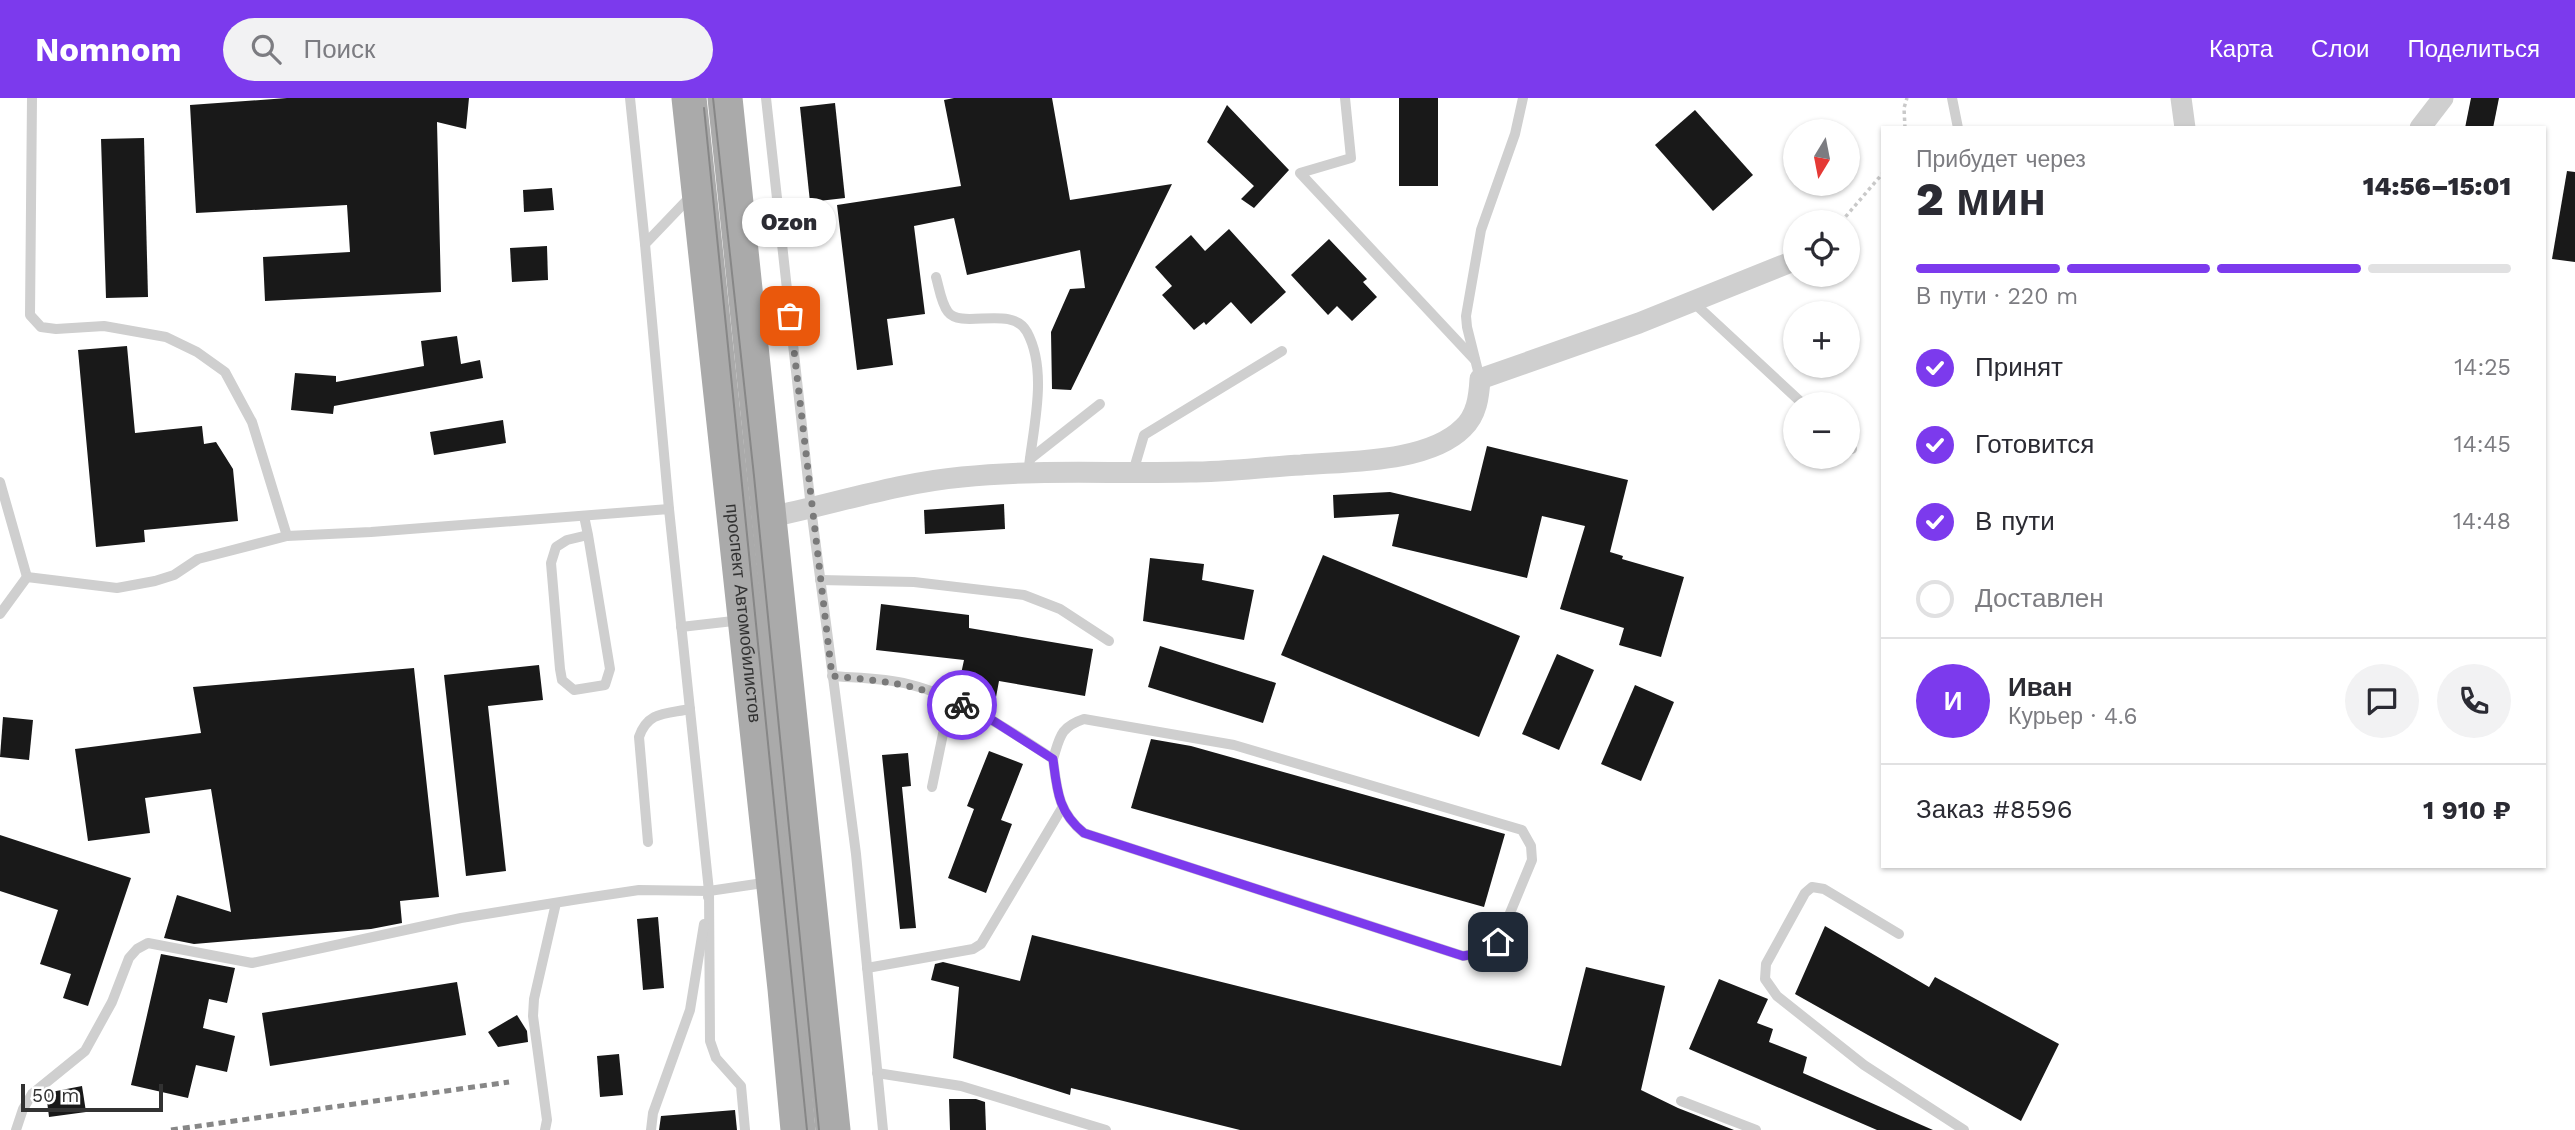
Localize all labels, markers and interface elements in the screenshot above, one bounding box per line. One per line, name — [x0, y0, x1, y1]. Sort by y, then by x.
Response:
search box — [223, 18, 713, 81]
text: Nomnom — [35, 30, 181, 69]
icon: search — [247, 30, 285, 68]
text: Поиск — [303, 34, 376, 64]
text: Карта — [2209, 35, 2273, 63]
text: Слои — [2311, 35, 2369, 63]
text: Поделиться — [2407, 35, 2540, 63]
north arrow — [1783, 119, 1860, 196]
map controls — [1783, 119, 1860, 469]
text: Прибудет через — [1916, 146, 2086, 173]
text: 14:56–15:01 — [2363, 171, 2511, 201]
text: 2 мин — [1916, 172, 2046, 226]
callout: Ozon — [743, 197, 837, 246]
text: Ozon — [761, 209, 817, 236]
button: locate — [1783, 210, 1860, 287]
text: В пути · 220 m — [1916, 283, 2078, 310]
pin — [760, 286, 820, 346]
icon: bag — [771, 297, 809, 335]
button: + — [1783, 301, 1860, 378]
icon: check — [1916, 349, 1954, 387]
text: Принят — [1975, 352, 2063, 382]
text: 14:25 — [2454, 354, 2511, 381]
button: − — [1783, 392, 1860, 469]
icon: check — [1916, 426, 1954, 464]
text: Готовится — [1975, 429, 2094, 459]
text: 14:45 — [2454, 431, 2511, 458]
street label: проспект Автомобилистов — [722, 502, 767, 724]
icon: check — [1916, 503, 1954, 541]
text: В пути — [1975, 506, 2055, 536]
text: 14:48 — [2453, 508, 2511, 535]
text: Доставлен — [1975, 583, 2104, 613]
button: chat — [2345, 664, 2419, 738]
button: phone — [2437, 664, 2511, 738]
courier — [927, 670, 997, 740]
text: Иван — [2008, 672, 2073, 702]
icon: bike — [943, 686, 981, 724]
text: И — [1944, 686, 1962, 716]
text: Курьер · 4.6 — [2008, 703, 2137, 730]
text: Заказ #8596 — [1916, 794, 2073, 824]
text: 1 910 ₽ — [2423, 795, 2511, 825]
pin — [1468, 912, 1528, 972]
icon: home — [1479, 923, 1517, 961]
scale bar — [21, 1081, 163, 1113]
text: 50 m — [32, 1084, 79, 1107]

